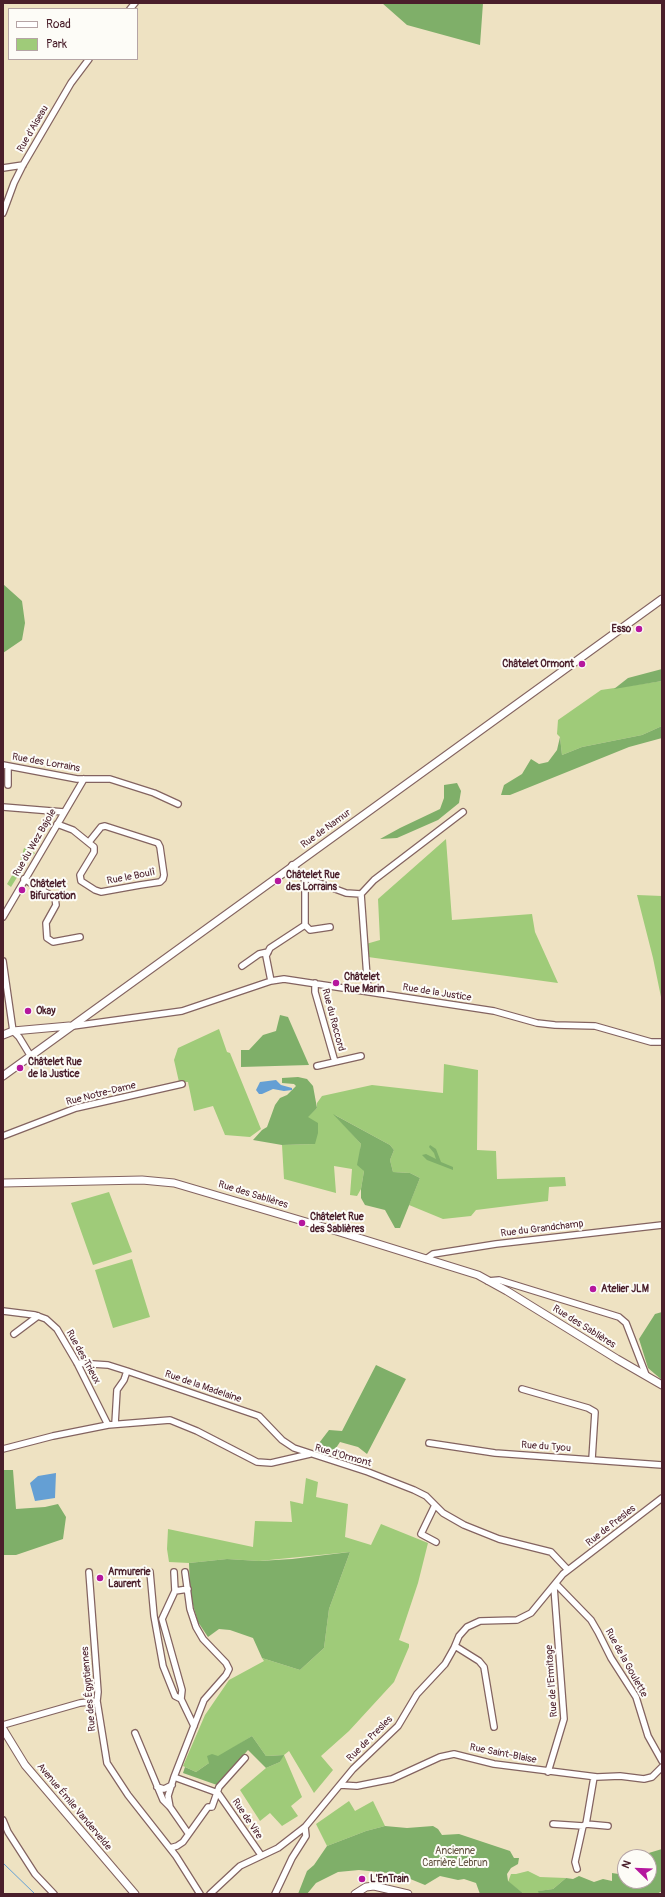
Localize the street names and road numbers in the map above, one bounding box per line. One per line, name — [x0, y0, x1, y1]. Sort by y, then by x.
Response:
street label: Rue d'Aiseau — [15, 104, 51, 154]
street label: Rue des Lorrains — [11, 751, 81, 775]
street label: Rue du Wez Bajole — [11, 807, 59, 879]
street label: Rue de Namur — [299, 807, 353, 851]
street label: Rue le Boulî — [106, 866, 156, 888]
street label: Rue de la Justice — [402, 982, 472, 1004]
street label: Rue du Raccord — [319, 987, 347, 1053]
street label: Rue Notre-Dame — [65, 1080, 137, 1108]
street label: Rue des Sablières — [217, 1179, 289, 1211]
street label: Rue du Grandchamp — [500, 1218, 584, 1240]
street label: Rue des Sablières — [550, 1303, 618, 1351]
street label: Rue des Trieux — [63, 1328, 103, 1386]
street label: Rue de la Madelaine — [163, 1368, 243, 1406]
street label: Rue du Tyou — [521, 1439, 571, 1455]
street label: Rue d'Ormont — [313, 1442, 373, 1470]
street label: Rue de Presles — [584, 1503, 638, 1549]
street label: Rue de la Goulette — [602, 1627, 650, 1699]
street label: Rue de l'Ermitage — [543, 1644, 561, 1718]
street label: Rue des Égyptiennes — [79, 1646, 99, 1732]
street label: Rue de Presles — [345, 1714, 395, 1764]
street label: Rue Saint-Blaise — [469, 1742, 537, 1766]
street label: Avenue Émile Vandervelde — [34, 1761, 114, 1853]
street label: Rue de Vire — [229, 1797, 265, 1841]

